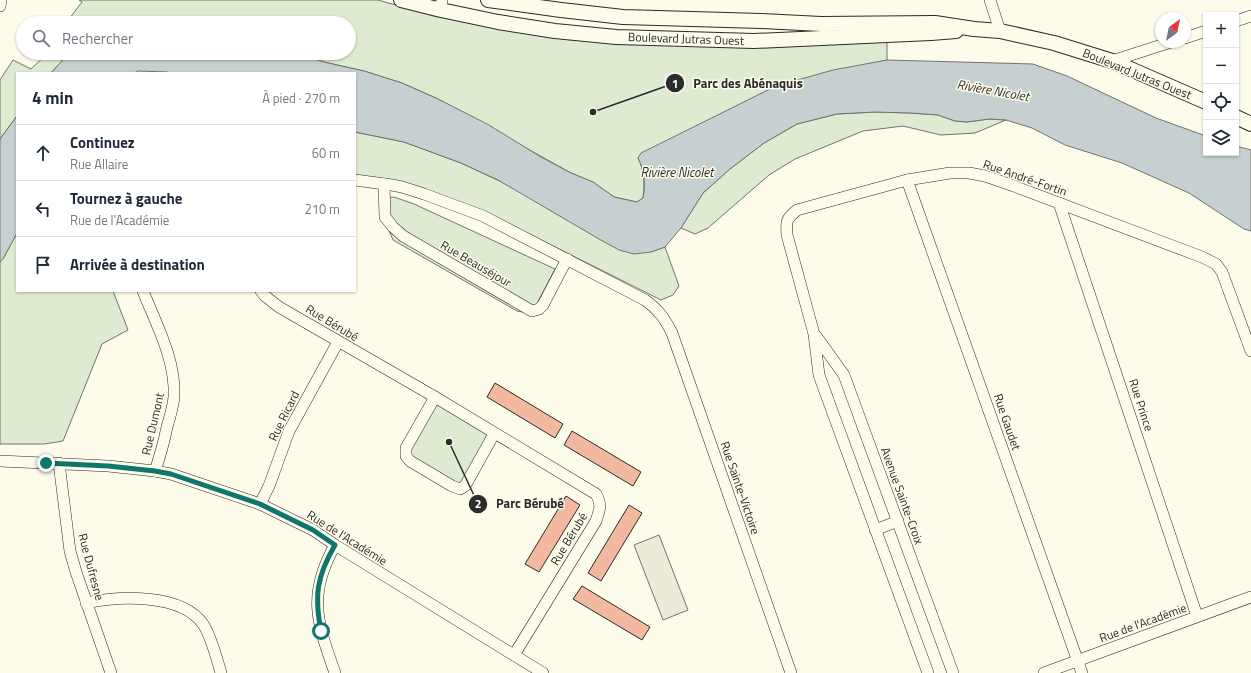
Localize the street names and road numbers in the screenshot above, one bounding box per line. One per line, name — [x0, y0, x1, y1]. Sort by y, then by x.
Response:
street label: Boulevard Jutras Ouest — [628, 27, 745, 50]
street label: Boulevard Jutras Ouest — [1080, 43, 1195, 104]
street label: Rue André-Fortin — [981, 154, 1070, 201]
street label: Rue Beauséjour — [437, 235, 515, 292]
street label: Rue Bérubé — [302, 299, 362, 346]
street label: Rue Prince — [1124, 376, 1159, 433]
street label: Rue Ricard — [263, 387, 304, 444]
street label: Rue Dumont — [136, 390, 169, 457]
street label: Rue Gaudet — [989, 391, 1026, 453]
street label: Rue Sainte-Victoire — [716, 439, 765, 537]
street label: Avenue Sainte-Croix — [876, 445, 929, 548]
street label: Rue de l'Académie — [303, 505, 391, 570]
street label: Rue Bérubé — [545, 509, 592, 569]
street label: Rue Dufresne — [73, 531, 110, 603]
street label: Rue de l'Académie — [1097, 598, 1189, 647]

